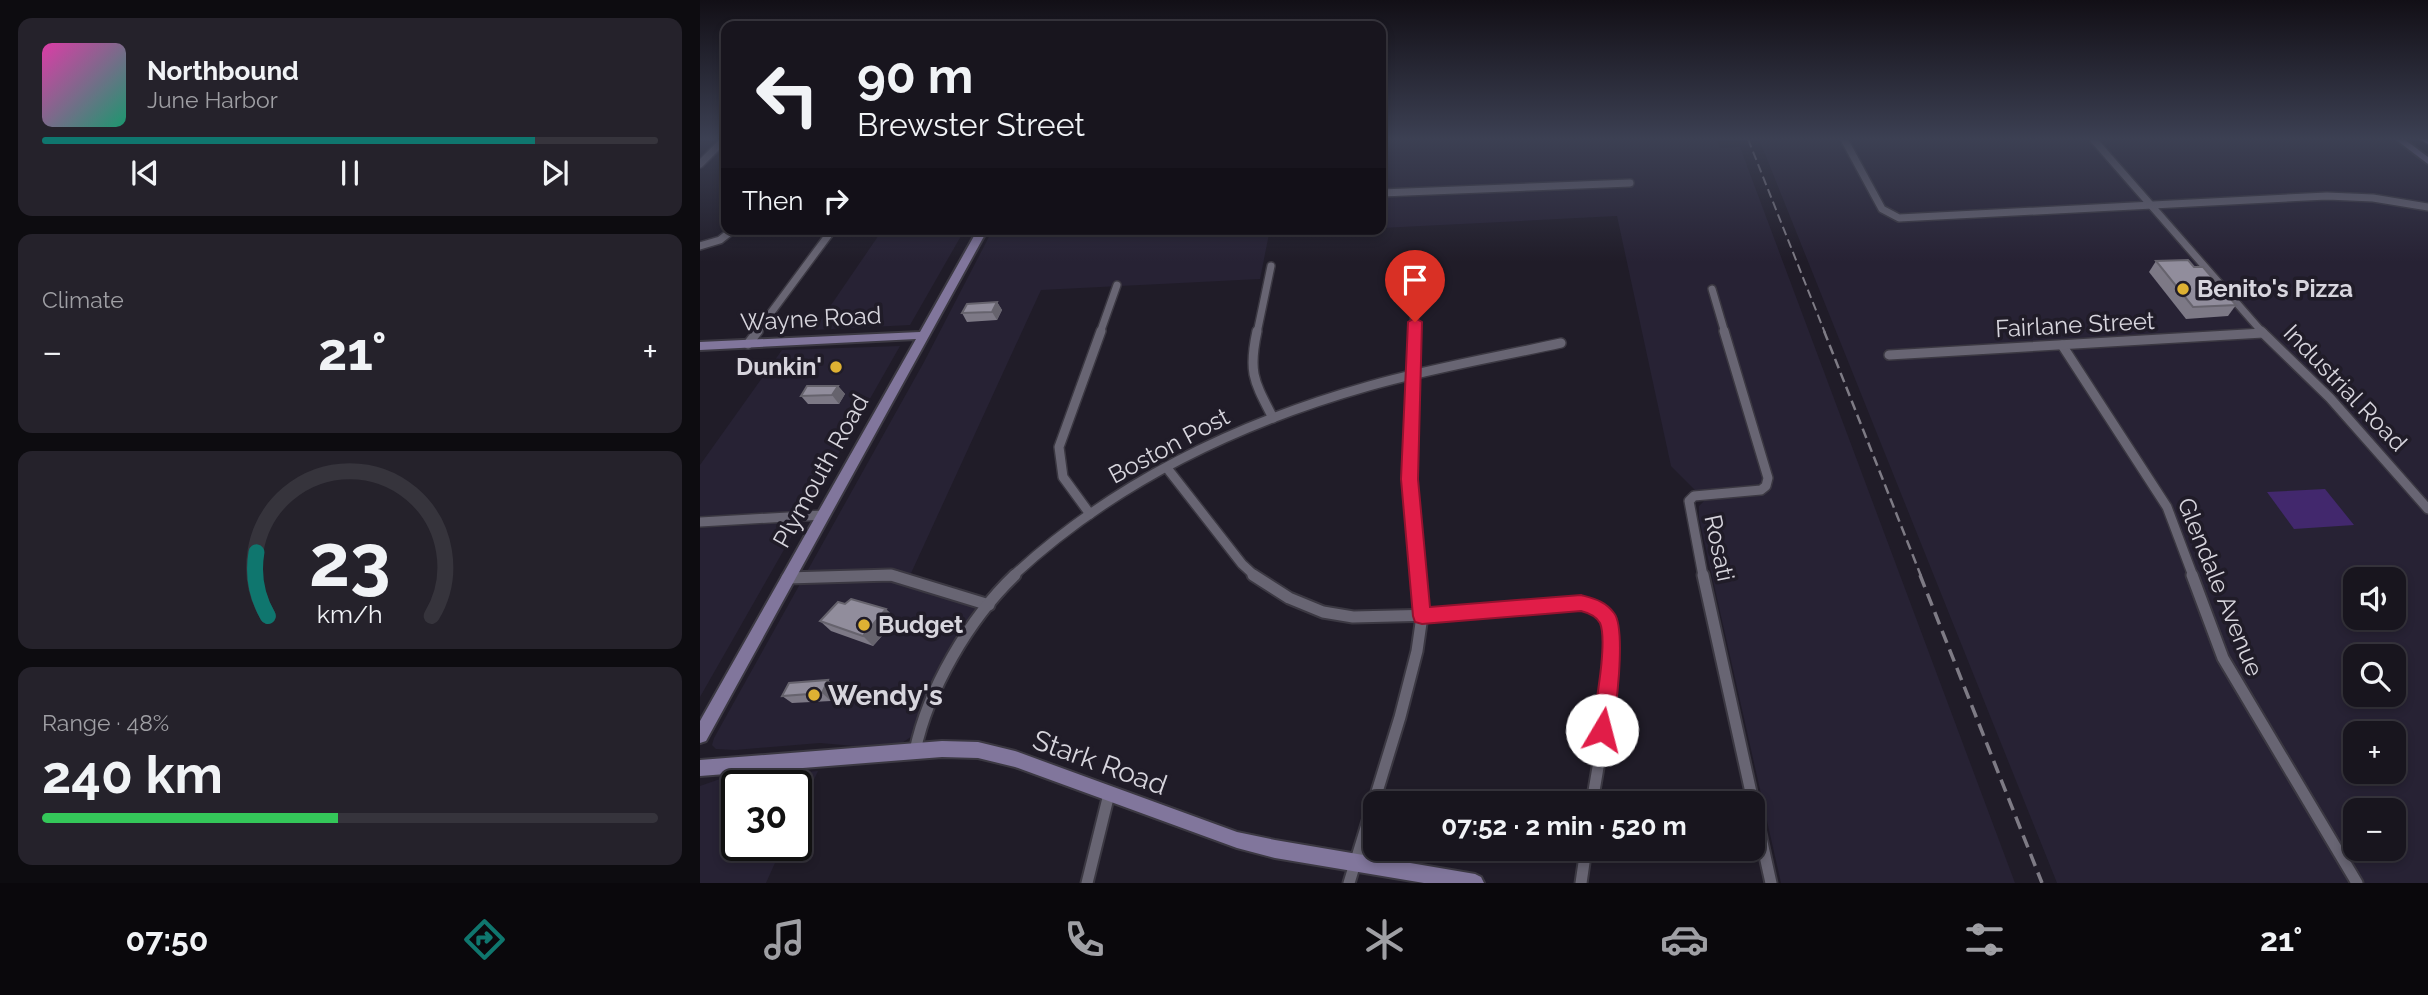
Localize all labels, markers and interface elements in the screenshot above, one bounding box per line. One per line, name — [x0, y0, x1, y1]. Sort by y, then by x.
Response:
text: 90 m — [857, 47, 973, 104]
icon: left — [742, 49, 833, 140]
text: Northbound — [147, 56, 299, 86]
text: June Harbor — [147, 86, 278, 113]
text: Brewster Street — [857, 106, 1085, 143]
icon: previous — [126, 154, 164, 192]
icon: pause — [331, 154, 369, 192]
icon: next — [536, 154, 574, 192]
icon: right — [817, 182, 855, 220]
text: Then — [742, 186, 803, 216]
pin — [1385, 250, 1445, 322]
icon: arrive — [1396, 261, 1434, 299]
place label: Benito's Pizza — [2197, 274, 2353, 303]
marker: Benito's Pizza — [2175, 281, 2191, 297]
text: Climate — [42, 286, 124, 313]
street label: Wayne Road — [740, 300, 882, 337]
street label: Fairlane Street — [1994, 306, 2155, 343]
street label: Industrial Road — [2278, 318, 2413, 457]
text: 21° — [318, 321, 387, 382]
text: − — [42, 329, 62, 374]
text: + — [642, 329, 658, 374]
place label: Dunkin' — [736, 352, 822, 381]
marker: Dunkin' — [828, 359, 844, 375]
street label: Plymouth Road — [767, 389, 875, 552]
street label: Boston Post — [1103, 402, 1234, 490]
street label: Glendale Avenue — [2171, 493, 2269, 680]
street label: Rosati — [1698, 512, 1741, 584]
text: 23 — [309, 518, 391, 603]
map controls — [2343, 567, 2406, 861]
button: sound — [2343, 567, 2406, 630]
text: km/h — [317, 598, 383, 628]
place label: Budget — [878, 610, 963, 639]
marker: Budget — [856, 617, 872, 633]
button: search — [2343, 644, 2406, 707]
place label: Wendy's — [828, 679, 943, 712]
marker: Wendy's — [806, 687, 822, 703]
position arrow — [1565, 693, 1639, 767]
text: Range · 48% — [42, 709, 169, 736]
button: + — [2343, 721, 2406, 784]
street label: Stark Road — [1028, 723, 1171, 802]
text: 240 km — [42, 744, 223, 805]
speed limit sign: 30 — [721, 770, 812, 861]
button: − — [2343, 798, 2406, 861]
text: 07:52 · 2 min · 520 m — [1441, 811, 1687, 841]
icon: directions — [460, 915, 509, 964]
icon: music — [760, 915, 809, 964]
icon: phone — [1060, 915, 1109, 964]
icon: climate — [1360, 915, 1409, 964]
icon: car — [1660, 915, 1709, 964]
icon: filters — [1960, 915, 2009, 964]
text: 07:50 — [126, 921, 208, 958]
text: 21° — [2260, 921, 2302, 958]

